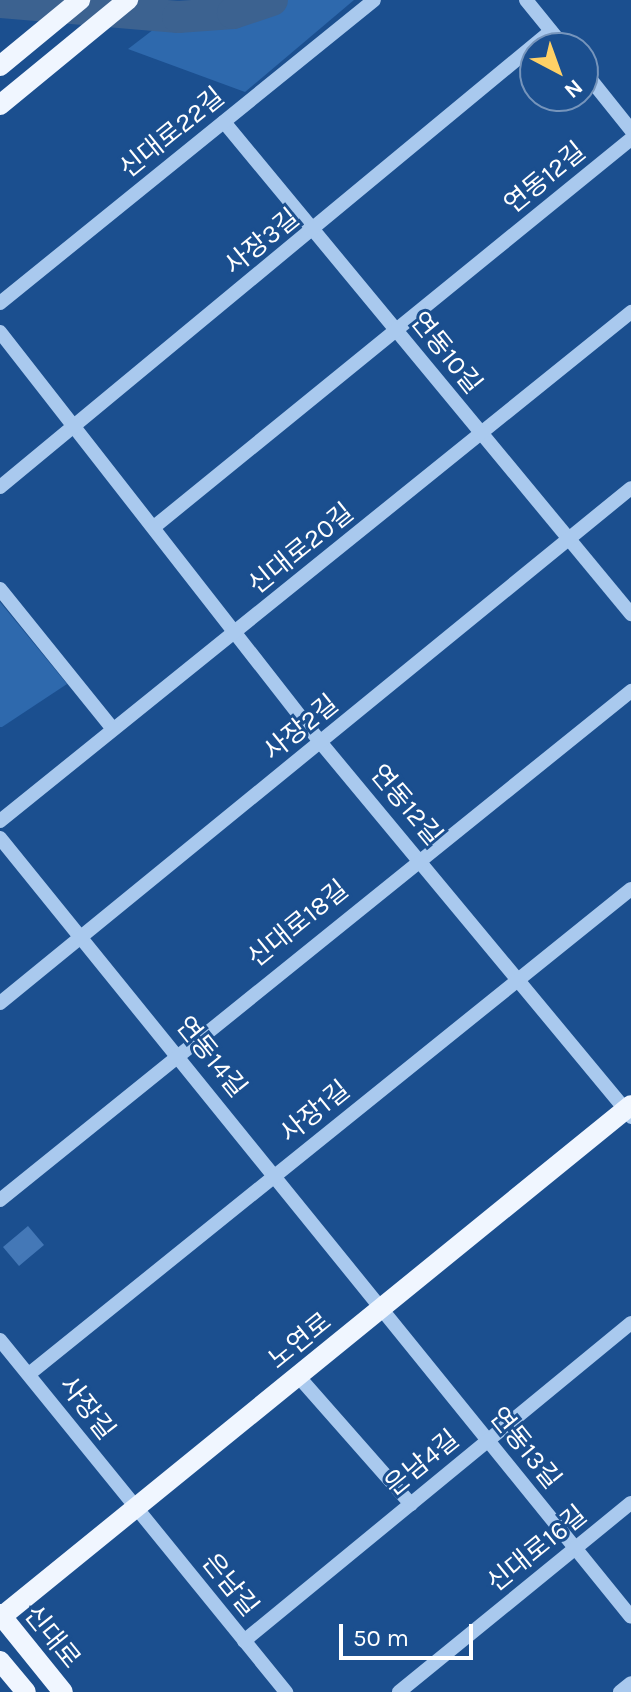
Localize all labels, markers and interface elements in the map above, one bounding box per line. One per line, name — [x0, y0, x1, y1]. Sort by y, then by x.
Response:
north arrow — [519, 32, 599, 112]
text: N — [559, 74, 588, 104]
street label: 신대로22길 — [113, 81, 231, 185]
street label: 연동12길 — [498, 136, 592, 220]
street label: 사장3길 — [218, 202, 306, 282]
street label: 연동10길 — [404, 306, 488, 400]
street label: 신대로20길 — [242, 497, 360, 601]
street label: 사장2길 — [257, 689, 345, 767]
street label: 연동12길 — [363, 758, 449, 852]
street label: 신대로18길 — [241, 874, 355, 974]
street label: 연동14길 — [169, 1010, 253, 1104]
street label: 사장1길 — [274, 1075, 356, 1149]
street label: 노연로 — [262, 1306, 338, 1376]
street label: 사장길 — [53, 1370, 121, 1446]
street label: 연동13길 — [483, 1401, 567, 1495]
street label: 은남4길 — [379, 1424, 465, 1502]
street label: 신대로16길 — [481, 1499, 593, 1599]
street label: 은남길 — [195, 1547, 265, 1623]
street label: 신대로 — [17, 1599, 87, 1675]
scale bar — [343, 1608, 477, 1658]
text: 50 m — [353, 1624, 409, 1652]

